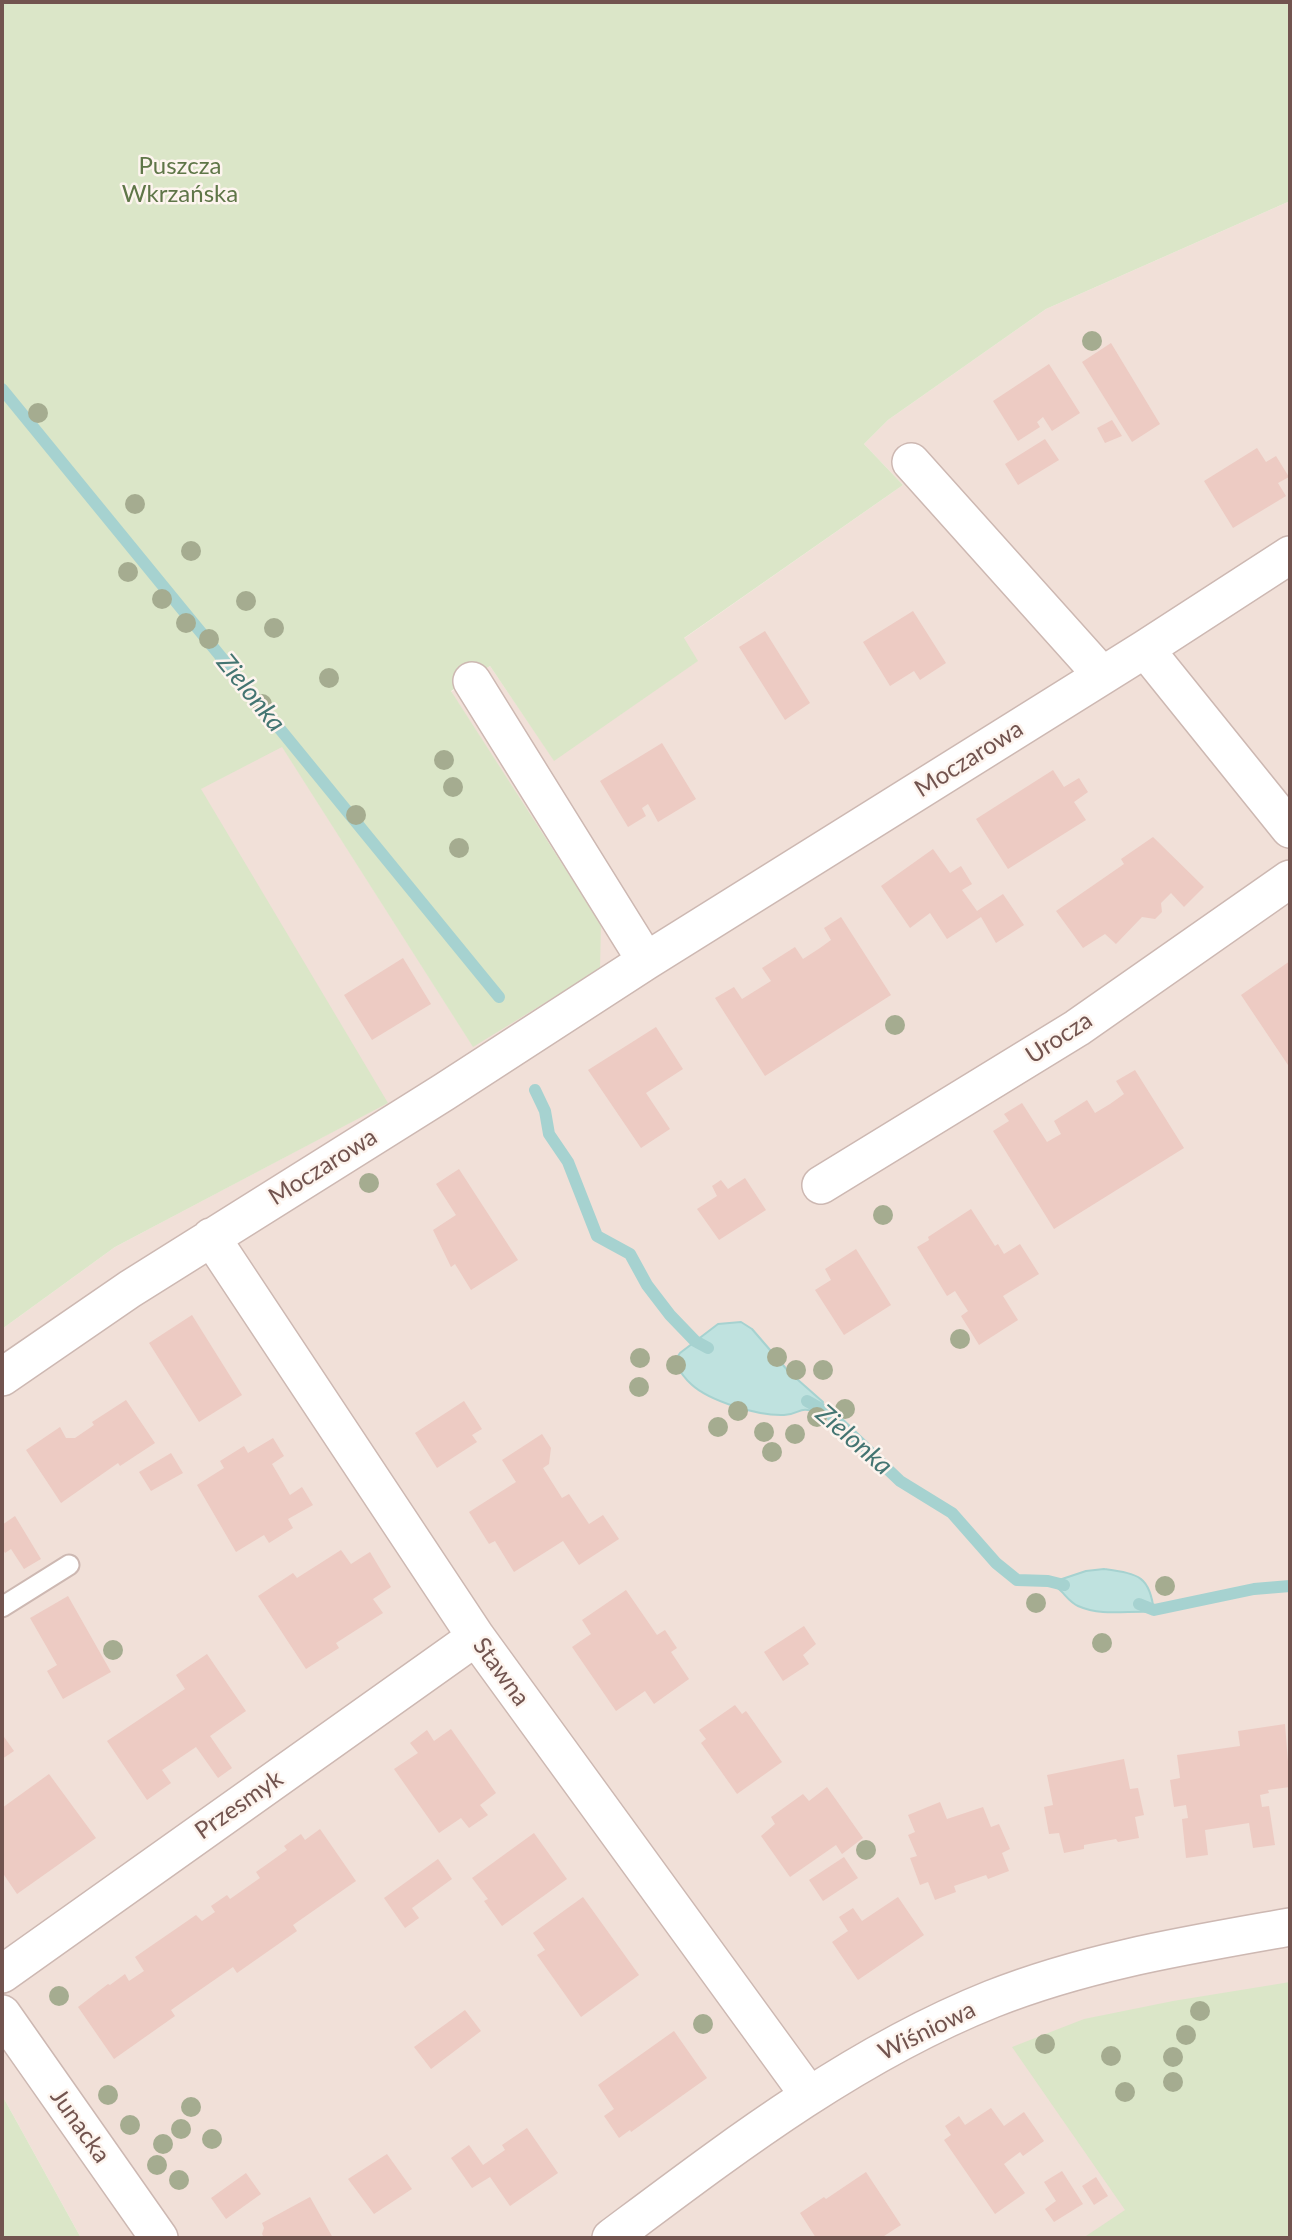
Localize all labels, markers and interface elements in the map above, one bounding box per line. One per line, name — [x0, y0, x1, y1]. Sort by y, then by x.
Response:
park label: Puszcza Wkrzańska — [122, 152, 238, 208]
water label: Zielonka — [210, 648, 292, 738]
street label: Moczarowa — [910, 714, 1028, 804]
street label: Urocza — [1020, 1006, 1098, 1070]
street label: Moczarowa — [264, 1122, 382, 1212]
water label: Zielonka — [809, 1398, 899, 1482]
street label: Stawna — [467, 1632, 535, 1712]
street label: Przesmyk — [190, 1764, 288, 1846]
street label: Wiśniowa — [874, 1995, 980, 2067]
street label: Junacka — [44, 2083, 116, 2169]

